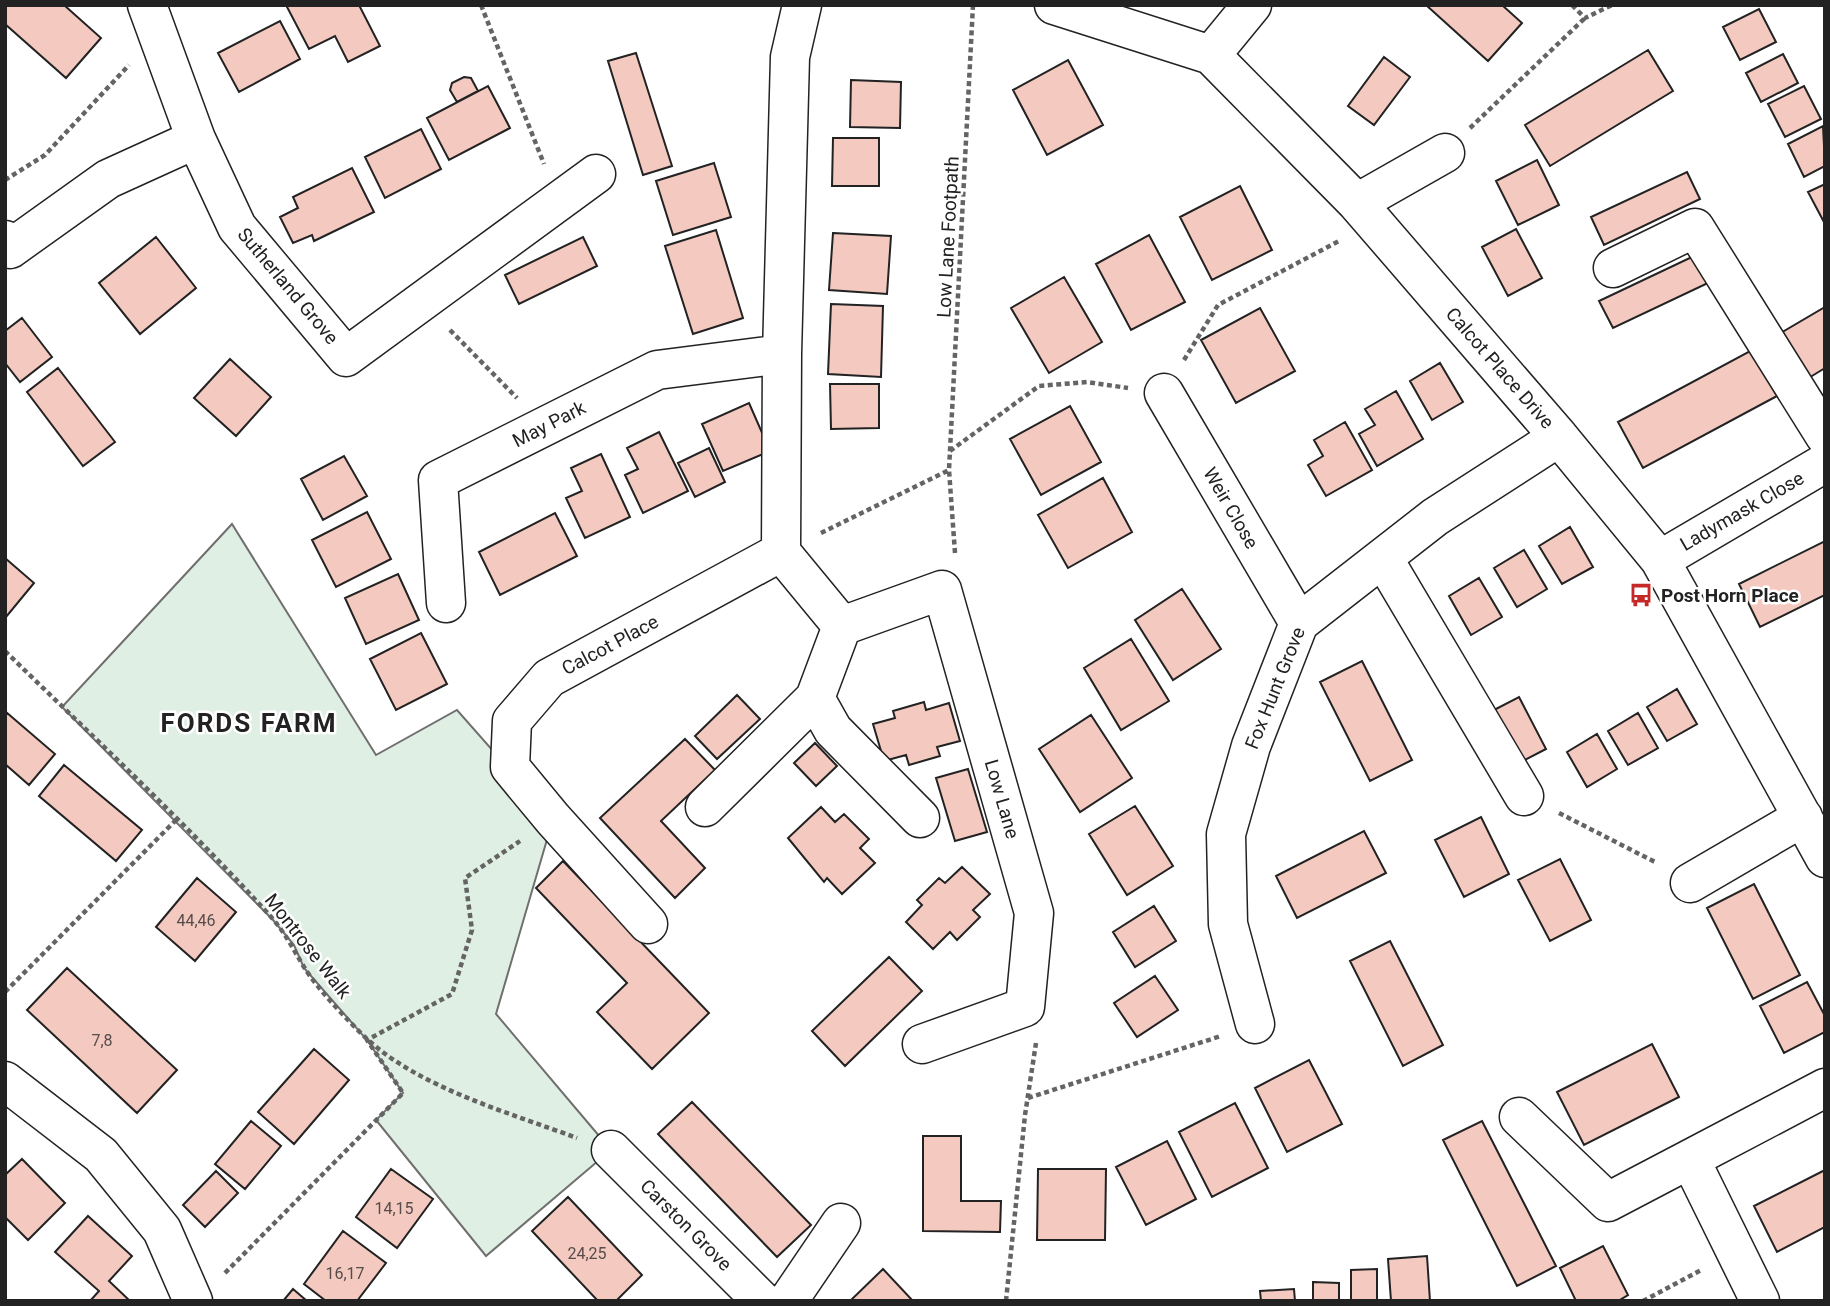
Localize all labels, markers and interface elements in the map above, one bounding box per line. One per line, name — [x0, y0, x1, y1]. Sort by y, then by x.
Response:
street label: Low Lane Footpath — [932, 156, 964, 318]
street label: Sutherland Grove — [233, 223, 343, 349]
street label: Calcot Place Drive — [1441, 303, 1559, 433]
street label: May Park — [509, 396, 590, 452]
street label: Weir Close — [1199, 463, 1263, 553]
street label: Ladymask Close — [1676, 466, 1808, 556]
bus stop icon: Post Horn Place — [1627, 581, 1655, 609]
place label: Post Horn Place — [1661, 584, 1799, 607]
street label: Calcot Place — [558, 610, 662, 680]
street label: Fox Hunt Grove — [1240, 624, 1310, 752]
district label: FORDS FARM — [160, 708, 338, 738]
street label: Low Lane — [980, 757, 1024, 841]
street label: Montrose Walk — [260, 889, 356, 1003]
house number: 44,46 — [176, 911, 216, 930]
house number: 7,8 — [91, 1031, 113, 1050]
street label: Carston Grove — [635, 1174, 737, 1276]
house number: 14,15 — [374, 1199, 414, 1218]
house number: 24,25 — [567, 1244, 607, 1263]
house number: 16,17 — [325, 1264, 365, 1283]

